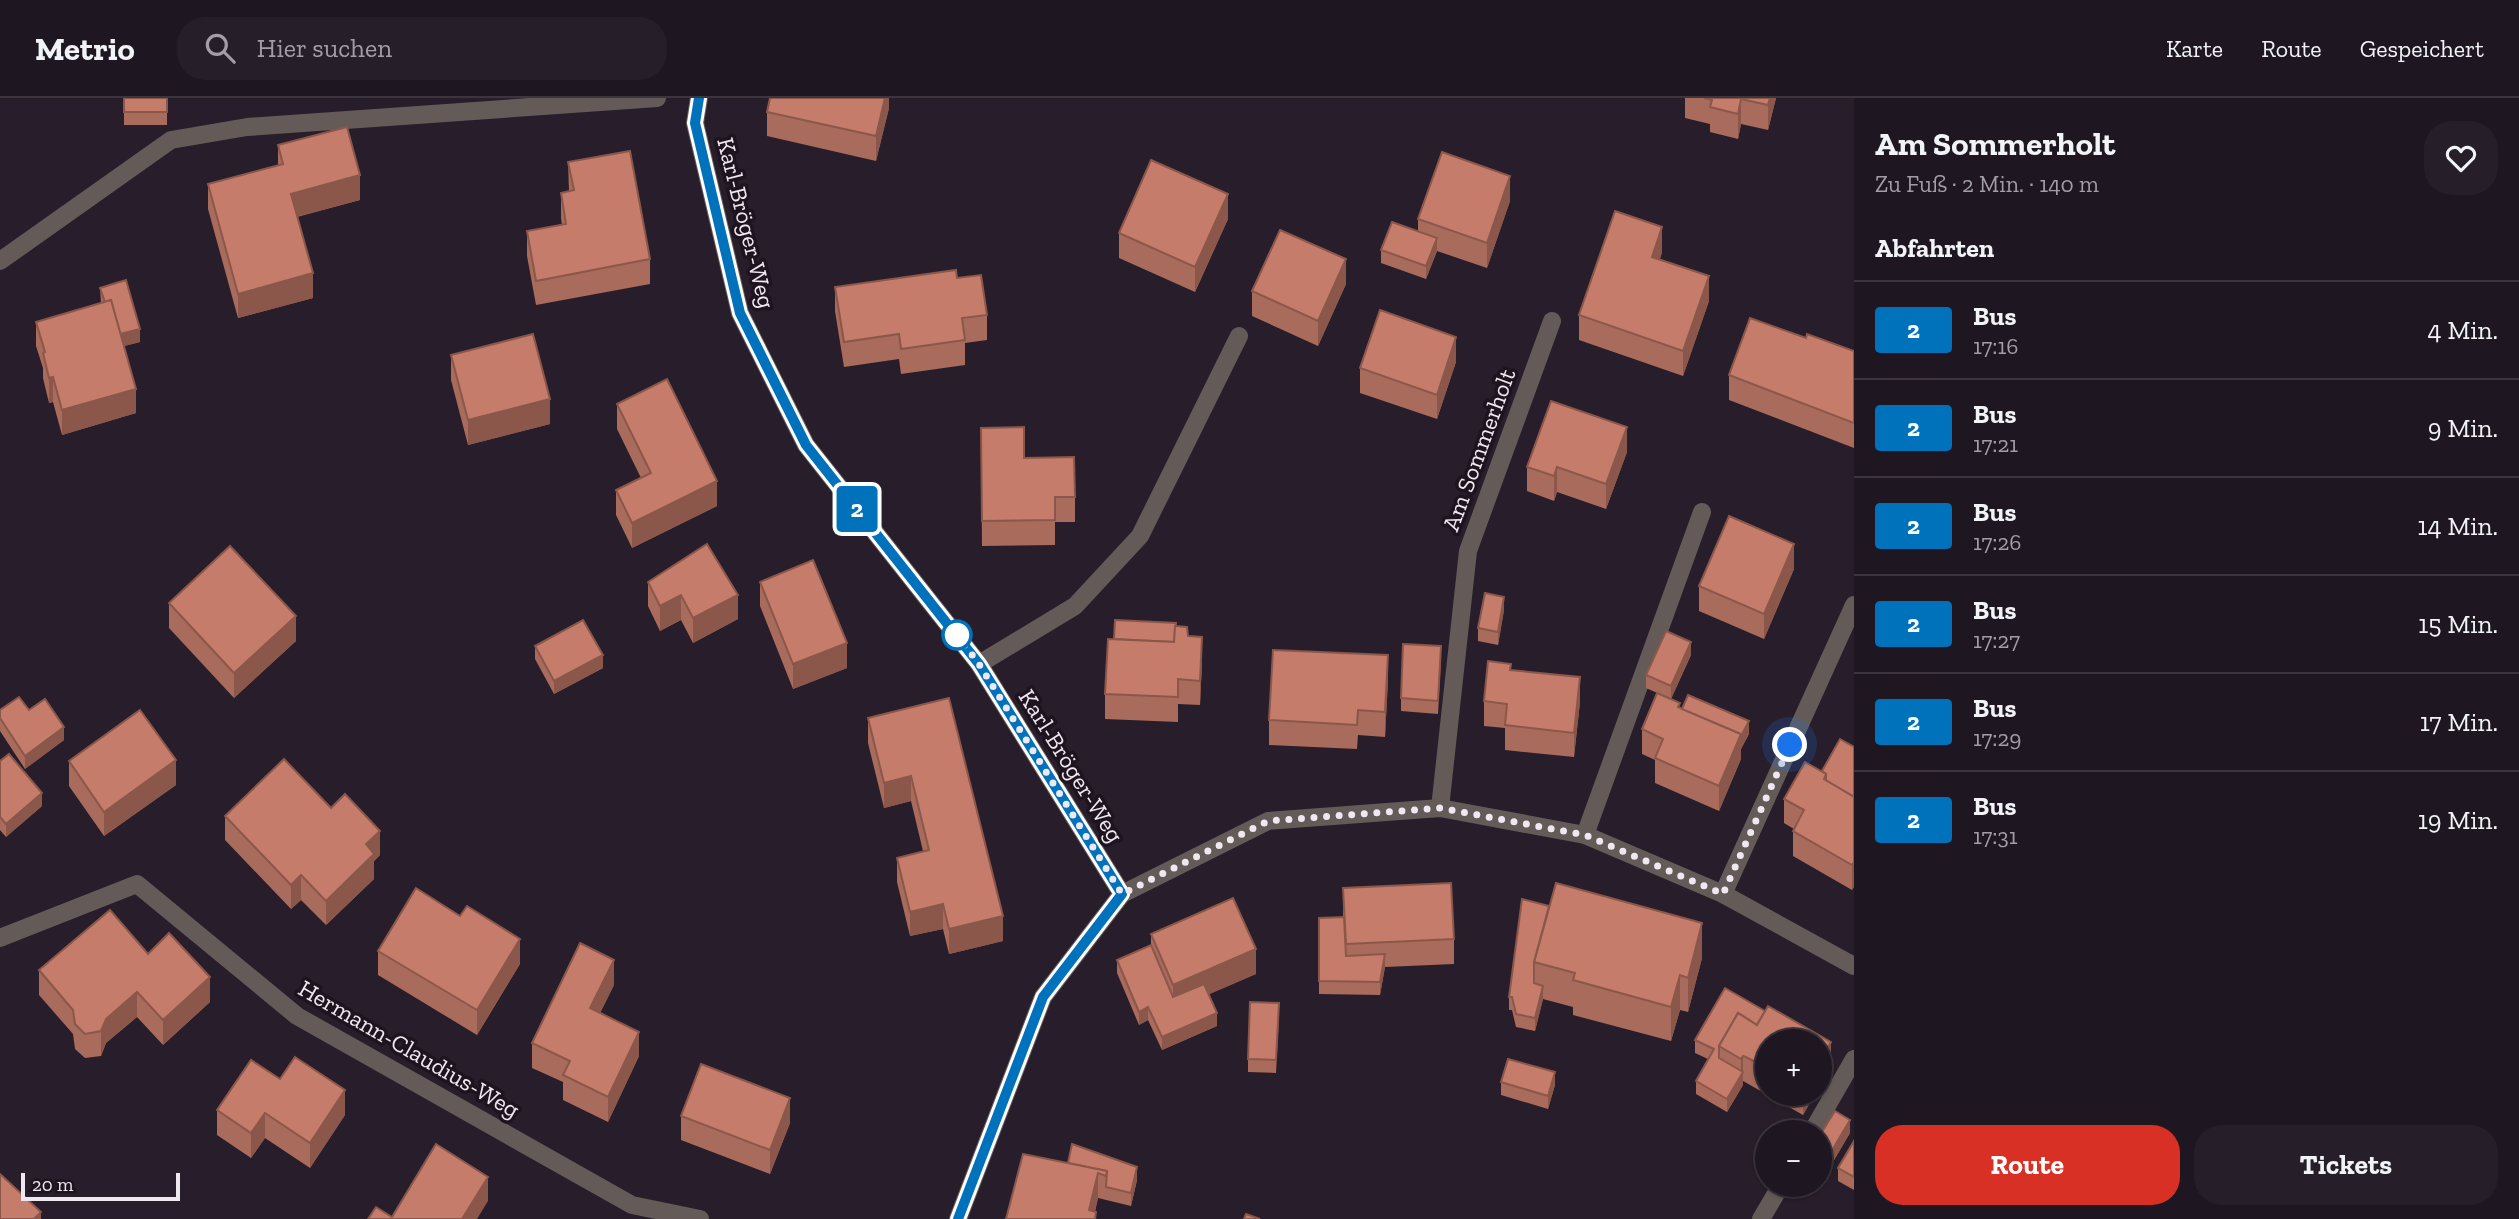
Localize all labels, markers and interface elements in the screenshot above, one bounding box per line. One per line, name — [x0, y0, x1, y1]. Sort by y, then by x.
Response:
search box — [177, 17, 667, 80]
text: Metrio — [35, 29, 135, 68]
icon: search — [201, 29, 239, 67]
text: Hier suchen — [257, 32, 392, 64]
text: Karte — [2166, 34, 2223, 63]
text: Route — [2261, 34, 2322, 63]
text: Gespeichert — [2360, 34, 2484, 63]
button: heart — [2424, 121, 2498, 195]
text: Am Sommerholt — [1875, 124, 2115, 163]
street label: Karl-Bröger-Weg — [711, 134, 782, 311]
text: Zu Fuß · 2 Min. · 140 m — [1875, 170, 2099, 198]
text: Abfahrten — [1875, 232, 1994, 264]
text: Bus — [1973, 300, 2016, 332]
text: 4 Min. — [2427, 314, 2498, 346]
text: 2 — [1907, 315, 1920, 344]
text: 17:16 — [1973, 332, 2019, 360]
street label: Am Sommerholt — [1436, 365, 1521, 535]
text: Bus — [1973, 398, 2016, 430]
text: 9 Min. — [2428, 412, 2498, 444]
text: 2 — [1907, 413, 1920, 442]
text: 17:21 — [1973, 430, 2018, 458]
line badge: 2 — [834, 486, 880, 532]
text: 2 — [851, 494, 863, 523]
text: Bus — [1973, 496, 2016, 528]
text: 14 Min. — [2417, 510, 2498, 542]
text: 2 — [1907, 511, 1920, 540]
text: 17:26 — [1973, 528, 2022, 556]
text: Bus — [1973, 594, 2016, 626]
text: 15 Min. — [2418, 608, 2498, 640]
text: 2 — [1907, 609, 1920, 638]
unlabelled marker — [942, 620, 972, 650]
text: 17:27 — [1973, 626, 2020, 654]
street label: Karl-Bröger-Weg — [1013, 684, 1130, 848]
text: Bus — [1973, 692, 2016, 724]
text: 17 Min. — [2420, 706, 2498, 738]
text: 2 — [1907, 707, 1920, 736]
text: 17:29 — [1973, 724, 2022, 752]
your location — [1772, 727, 1807, 762]
text: Bus — [1973, 790, 2016, 822]
text: 19 Min. — [2418, 804, 2498, 836]
text: 2 — [1907, 805, 1920, 834]
text: 17:31 — [1973, 822, 2018, 850]
street label: Hermann-Claudius-Weg — [293, 973, 525, 1124]
map controls — [1755, 1029, 1832, 1197]
button: + — [1755, 1029, 1832, 1106]
button: − — [1755, 1120, 1832, 1197]
button: Route — [1875, 1125, 2180, 1205]
button: Tickets — [2194, 1125, 2498, 1205]
scale bar — [21, 1170, 180, 1202]
text: 20 m — [32, 1173, 73, 1196]

